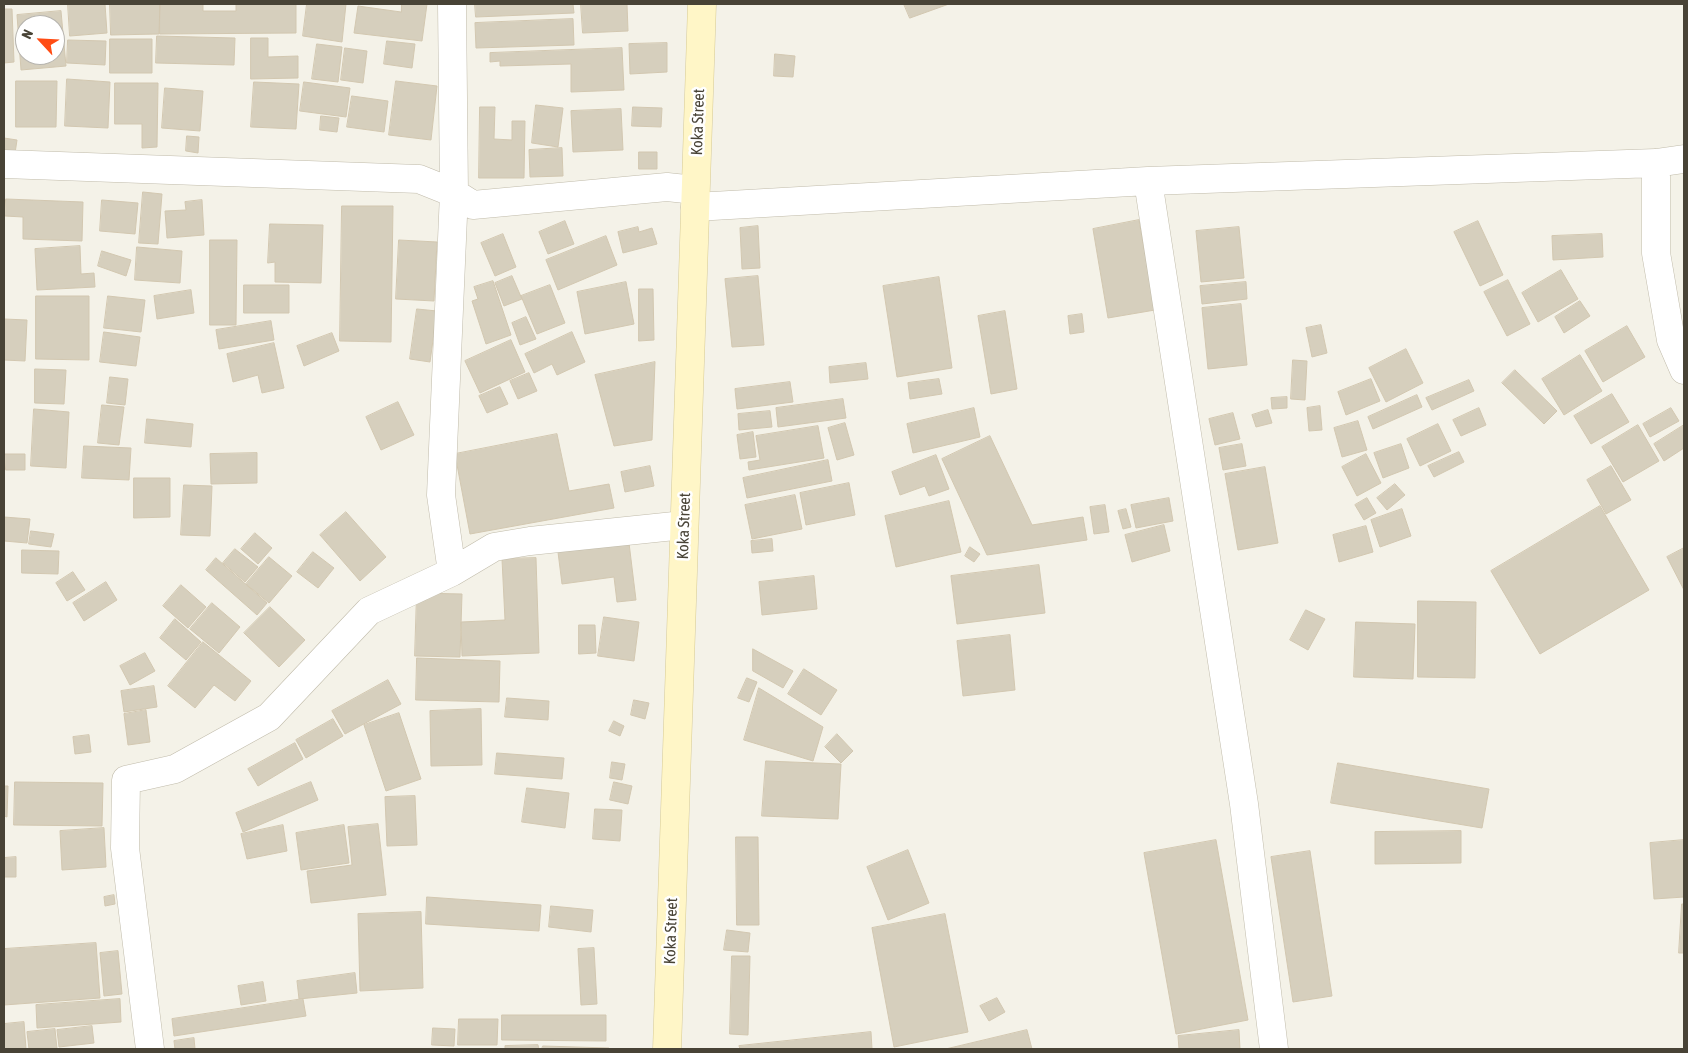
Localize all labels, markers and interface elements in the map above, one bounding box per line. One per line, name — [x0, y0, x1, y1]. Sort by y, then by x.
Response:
north arrow — [15, 15, 65, 65]
text: N — [18, 27, 36, 41]
street label: Koka Street — [687, 88, 709, 156]
street label: Koka Street — [673, 492, 695, 560]
street label: Koka Street — [660, 897, 682, 965]

